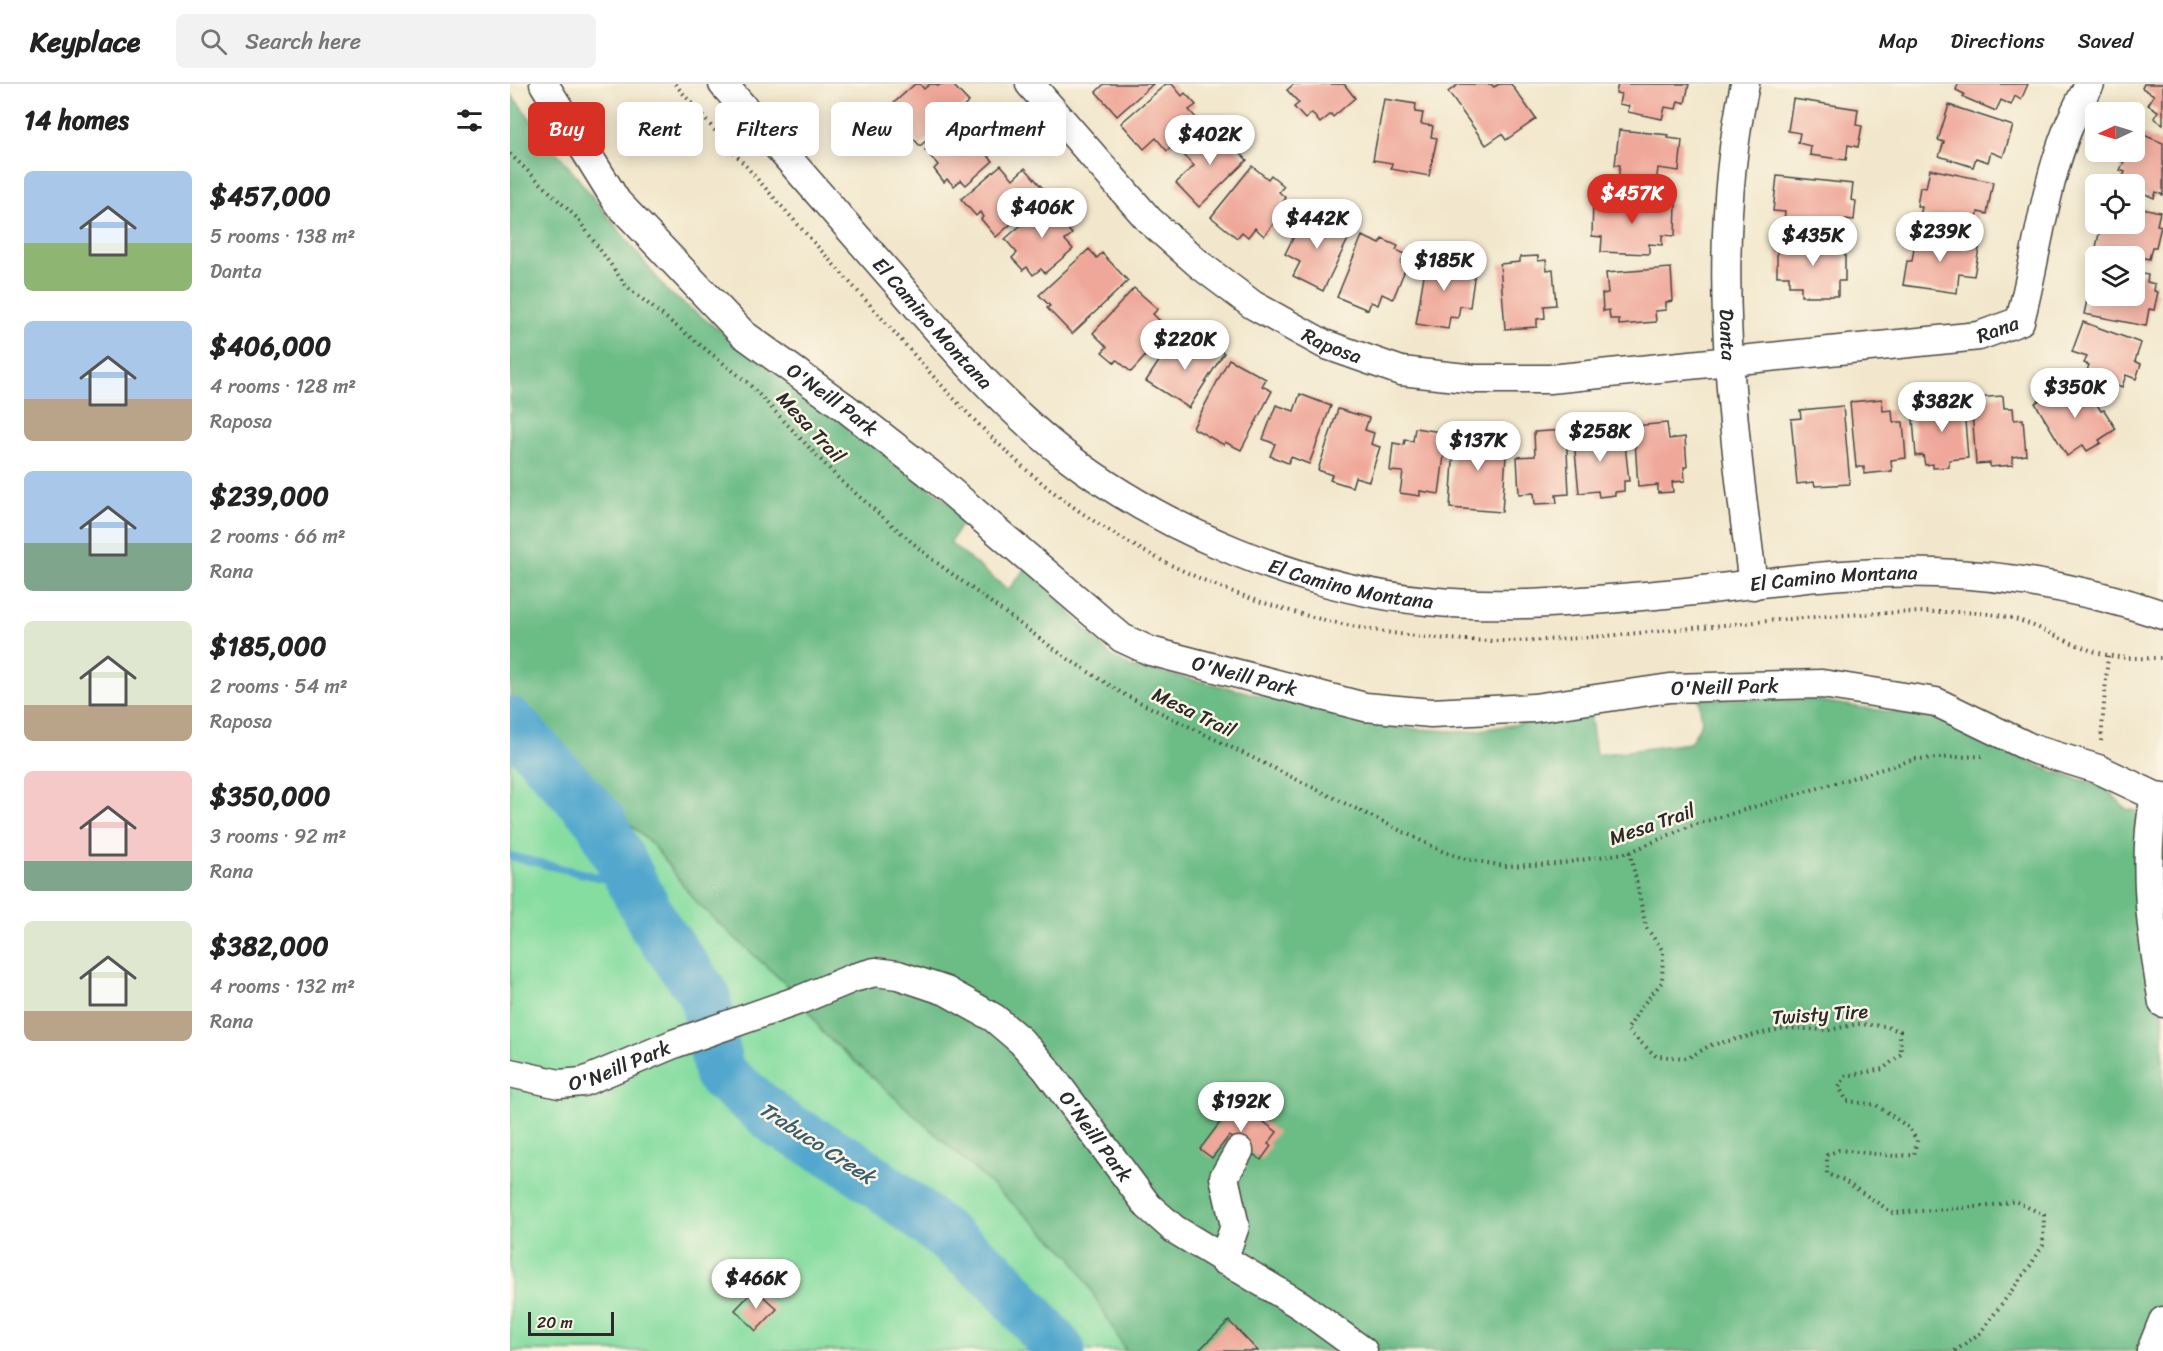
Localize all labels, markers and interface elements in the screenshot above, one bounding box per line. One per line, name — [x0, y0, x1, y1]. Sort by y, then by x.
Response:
search box — [176, 14, 596, 68]
text: Keyplace — [30, 17, 140, 66]
text: Search here — [245, 22, 361, 61]
text: Map — [1879, 22, 1917, 60]
text: Directions — [1950, 22, 2045, 60]
text: Saved — [2078, 22, 2133, 60]
icon: search — [197, 25, 230, 58]
text: 14 homes — [24, 97, 129, 143]
chip: Buy — [528, 102, 605, 156]
chip: Rent — [617, 102, 703, 156]
chip: Filters — [715, 102, 819, 156]
chip: New — [831, 102, 913, 156]
chip: Apartment — [925, 102, 1066, 156]
north arrow — [2085, 102, 2145, 162]
map controls — [2085, 102, 2145, 306]
icon: filters — [453, 104, 486, 137]
pin: $402K — [1168, 115, 1252, 166]
text: $402K — [1179, 117, 1241, 152]
text: $457,000 — [210, 173, 331, 219]
pin: $457K — [1590, 174, 1674, 225]
button: locate — [2085, 174, 2145, 234]
text: $457K — [1601, 176, 1663, 211]
pin: $406K — [1000, 188, 1084, 239]
text: $406K — [1011, 190, 1073, 225]
icon: home — [72, 195, 144, 267]
pin: $442K — [1275, 199, 1359, 250]
text: $442K — [1286, 201, 1348, 236]
pin: $239K — [1898, 212, 1982, 263]
text: $239K — [1910, 214, 1970, 249]
pin: $435K — [1771, 216, 1855, 267]
text: $435K — [1782, 218, 1844, 253]
text: 5 rooms · 138 m² — [210, 219, 355, 254]
pin: $185K — [1402, 241, 1486, 292]
text: $185K — [1415, 243, 1473, 278]
button: layers — [2085, 246, 2145, 306]
street label: El Camino Montana — [863, 249, 1001, 398]
text: Danta — [210, 254, 262, 289]
street label: Rana — [1971, 306, 2025, 354]
street label: Danta — [1709, 308, 1746, 362]
street label: Raposa — [1295, 318, 1366, 374]
pin: $220K — [1143, 320, 1227, 371]
text: $220K — [1154, 322, 1216, 357]
text: $406,000 — [210, 323, 331, 369]
icon: home — [72, 345, 144, 417]
street label: O'Neill Park — [779, 354, 886, 446]
pin: $350K — [2033, 368, 2117, 419]
text: 4 rooms · 128 m² — [210, 369, 356, 404]
text: $350K — [2044, 370, 2106, 405]
pin: $382K — [1900, 382, 1984, 433]
street label: Mesa Trail — [767, 383, 854, 472]
text: $382K — [1912, 384, 1972, 419]
text: Raposa — [210, 404, 272, 439]
pin: $258K — [1558, 412, 1642, 463]
text: $258K — [1569, 414, 1631, 449]
pin: $137K — [1436, 421, 1520, 472]
text: $137K — [1450, 423, 1506, 458]
text: $239,000 — [210, 473, 329, 519]
icon: home — [72, 495, 144, 567]
text: 2 rooms · 66 m² — [210, 519, 346, 554]
street label: El Camino Montana — [1263, 548, 1435, 620]
text: Rana — [210, 554, 253, 589]
street label: El Camino Montana — [1748, 555, 1918, 602]
text: $185,000 — [210, 623, 327, 669]
icon: home — [72, 645, 144, 717]
street label: O'Neill Park — [1188, 646, 1301, 707]
street label: O'Neill Park — [1671, 668, 1779, 706]
text: 2 rooms · 54 m² — [210, 669, 348, 704]
street label: Mesa Trail — [1146, 677, 1242, 748]
text: Raposa — [210, 704, 272, 739]
text: $350,000 — [210, 773, 330, 819]
street label: Mesa Trail — [1604, 793, 1700, 856]
icon: home — [72, 795, 144, 867]
text: 3 rooms · 92 m² — [210, 819, 346, 854]
text: Rana — [210, 854, 253, 889]
text: $382,000 — [210, 923, 329, 969]
icon: home — [72, 945, 144, 1017]
text: 4 rooms · 132 m² — [210, 969, 355, 1004]
street label: Twisty Tire — [1771, 994, 1869, 1035]
text: Rana — [210, 1004, 253, 1039]
street label: O'Neill Park — [568, 1030, 676, 1101]
pin: $192K — [1199, 1082, 1283, 1133]
street label: O'Neill Park — [1049, 1083, 1142, 1190]
text: $192K — [1212, 1084, 1270, 1119]
water label: Trabuco Creek — [751, 1091, 885, 1196]
pin: $466K — [714, 1259, 798, 1310]
text: $466K — [726, 1261, 786, 1296]
text: 20 m — [537, 1308, 573, 1337]
scale bar — [528, 1309, 614, 1336]

